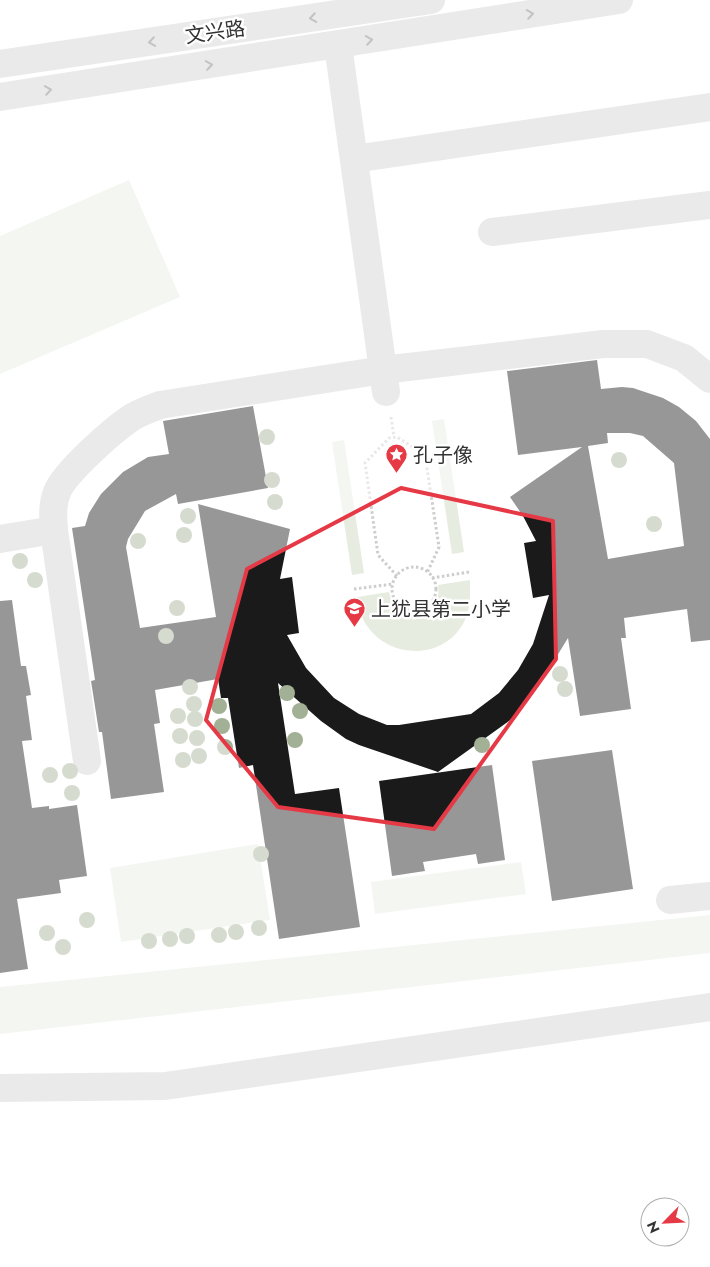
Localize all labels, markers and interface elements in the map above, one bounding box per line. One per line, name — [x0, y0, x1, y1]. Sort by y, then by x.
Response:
one-way arrow — [525, 10, 534, 20]
one-way arrow — [309, 12, 318, 22]
street label: 文兴路 — [183, 14, 247, 51]
one-way arrow — [366, 35, 374, 46]
one-way arrow — [148, 36, 157, 46]
one-way arrow — [205, 60, 213, 71]
one-way arrow — [44, 85, 53, 95]
place label: 孔子像 — [413, 441, 473, 470]
place icon: 孔子像 — [385, 443, 409, 474]
place label: 上犹县第二小学 — [371, 595, 511, 624]
school or university icon: 上犹县第二小学 — [343, 597, 367, 628]
north arrow — [640, 1197, 690, 1247]
text: N — [642, 1218, 665, 1236]

